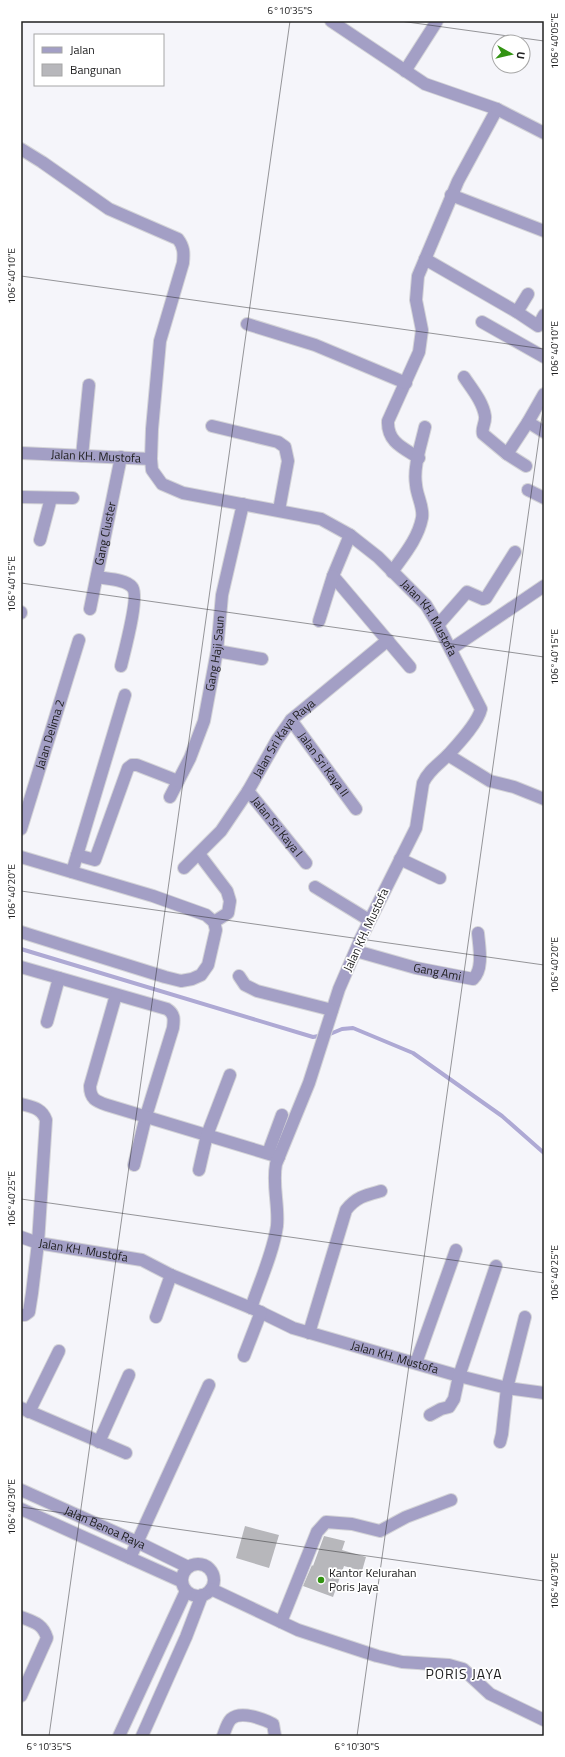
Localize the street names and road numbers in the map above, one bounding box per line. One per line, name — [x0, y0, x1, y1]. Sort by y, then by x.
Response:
street label: Jalan KH. Mustofa — [50, 444, 141, 468]
street label: Gang Cluster — [89, 500, 121, 567]
street label: Jalan KH. Mustofa — [396, 575, 462, 659]
street label: Gang Haji Saun — [200, 615, 229, 693]
street label: Jalan Sri Kaya Raya — [248, 694, 319, 781]
street label: Jalan Delima 2 — [30, 697, 69, 771]
street label: Jalan Sri Kaya II — [294, 728, 354, 801]
street label: Jalan Sri Kaya I — [247, 792, 308, 861]
street label: Jalan KH. Mustofa — [338, 885, 393, 975]
street label: Gang Ami — [412, 958, 463, 986]
street label: Jalan KH. Mustofa — [37, 1233, 129, 1267]
street label: Jalan KH. Mustofa — [349, 1335, 441, 1379]
street label: Jalan Benoa Raya — [61, 1501, 149, 1554]

